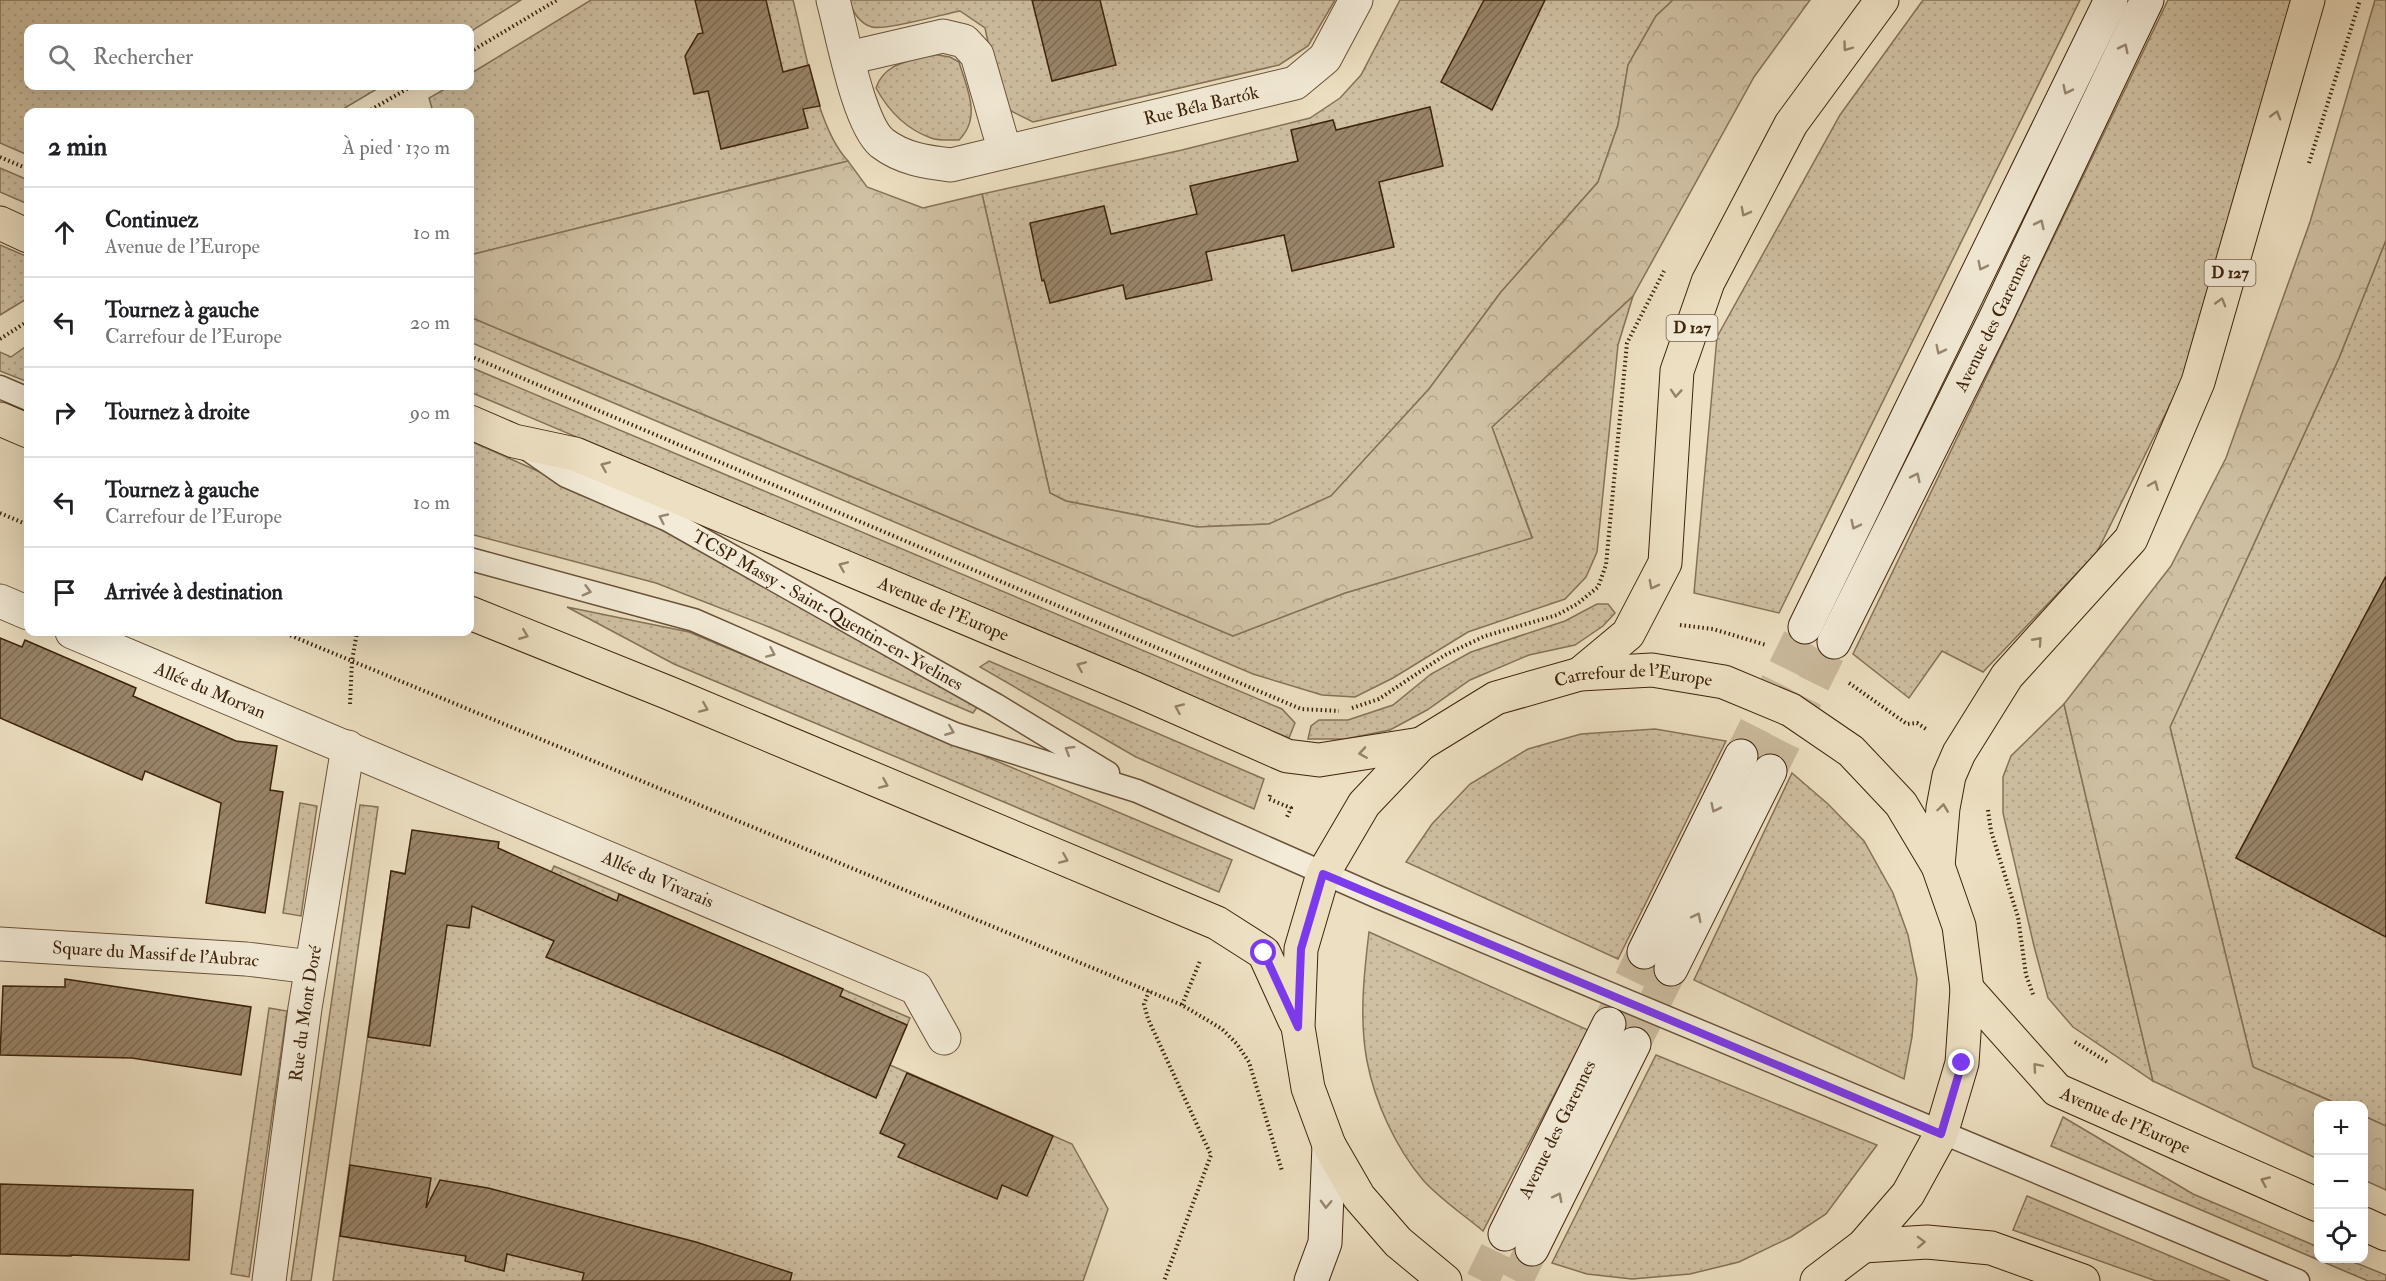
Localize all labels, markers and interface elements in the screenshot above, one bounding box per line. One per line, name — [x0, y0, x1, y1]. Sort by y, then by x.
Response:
search box — [24, 24, 474, 90]
icon: search — [45, 41, 78, 74]
one-way arrow — [1844, 41, 1855, 52]
text: Rechercher — [93, 43, 193, 71]
one-way arrow — [2117, 43, 2129, 54]
street label: Rue Béla Bartók — [1141, 81, 1261, 130]
one-way arrow — [2063, 84, 2074, 95]
one-way arrow — [2269, 110, 2281, 121]
text: 2 min — [48, 131, 107, 163]
text: À pied · 130 m — [342, 135, 450, 160]
text: Continuez — [105, 206, 198, 234]
one-way arrow — [1741, 206, 1752, 217]
icon: ahead — [48, 216, 81, 249]
one-way arrow — [2033, 219, 2045, 230]
text: 10 m — [413, 220, 450, 245]
text: Avenue de l'Europe — [105, 234, 260, 259]
street label: Avenue des Garennes — [1949, 249, 2036, 396]
one-way arrow — [1977, 259, 1989, 270]
road number: D 127 — [2204, 260, 2256, 286]
text: Tournez à gauche — [105, 296, 259, 324]
one-way arrow — [2214, 297, 2226, 308]
icon: left — [48, 306, 81, 339]
text: 20 m — [410, 310, 450, 335]
road number: D 127 — [1666, 315, 1718, 341]
text: Carrefour de l'Europe — [105, 324, 282, 349]
one-way arrow — [1936, 343, 1948, 354]
one-way arrow — [1670, 389, 1683, 398]
icon: right — [48, 396, 81, 429]
text: Tournez à droite — [105, 398, 250, 426]
text: 90 m — [410, 400, 450, 425]
one-way arrow — [601, 462, 612, 474]
one-way arrow — [1908, 473, 1920, 484]
text: Tournez à gauche — [105, 476, 259, 504]
one-way arrow — [2147, 480, 2159, 491]
icon: left — [48, 486, 81, 519]
text: 10 m — [413, 490, 450, 515]
text: Carrefour de l'Europe — [105, 504, 282, 529]
one-way arrow — [658, 513, 669, 525]
one-way arrow — [1850, 518, 1862, 529]
street label: TCSP Massy - Saint-Quentin-en-Yvelines — [688, 525, 967, 696]
one-way arrow — [838, 562, 849, 574]
street label: Avenue de l'Europe — [874, 571, 1013, 646]
icon: arrive — [48, 576, 81, 609]
text: Arrivée à destination — [105, 578, 283, 606]
one-way arrow — [1649, 579, 1660, 589]
one-way arrow — [582, 583, 592, 596]
one-way arrow — [518, 627, 528, 640]
one-way arrow — [2031, 637, 2042, 648]
one-way arrow — [764, 646, 775, 658]
street label: Allée du Morvan — [150, 656, 269, 724]
street label: Carrefour de l'Europe — [1552, 658, 1714, 692]
one-way arrow — [1076, 662, 1087, 674]
one-way arrow — [698, 701, 709, 713]
one-way arrow — [1174, 704, 1185, 716]
one-way arrow — [943, 724, 954, 736]
one-way arrow — [1065, 745, 1075, 757]
one-way arrow — [1359, 747, 1368, 759]
one-way arrow — [878, 776, 889, 788]
one-way arrow — [1711, 802, 1722, 813]
one-way arrow — [1937, 803, 1949, 813]
street label: Allée du Vivarais — [598, 845, 717, 913]
one-way arrow — [1058, 852, 1069, 864]
one-way arrow — [1690, 912, 1702, 923]
street label: Square du Massif de l'Aubrac — [52, 936, 260, 972]
route start — [1250, 939, 1276, 965]
street label: Rue du Mont Doré — [284, 943, 327, 1083]
route end — [1948, 1049, 1974, 1075]
street label: Avenue des Garennes — [1513, 1056, 1601, 1203]
one-way arrow — [2033, 1063, 2044, 1074]
street label: Avenue de l'Europe — [2056, 1081, 2194, 1159]
map controls — [2314, 1101, 2368, 1263]
button: + — [2314, 1101, 2368, 1155]
button: − — [2314, 1155, 2368, 1209]
one-way arrow — [2260, 1176, 2271, 1188]
one-way arrow — [1551, 1192, 1563, 1203]
one-way arrow — [1320, 1199, 1333, 1208]
button: locate — [2314, 1209, 2368, 1263]
one-way arrow — [1917, 1236, 1926, 1249]

